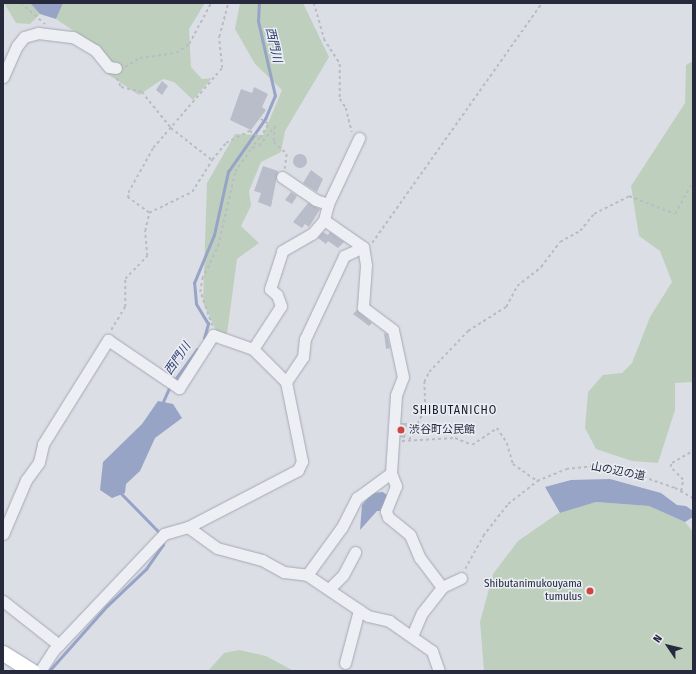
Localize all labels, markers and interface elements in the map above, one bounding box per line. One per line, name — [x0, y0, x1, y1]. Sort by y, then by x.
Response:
water label: 西門川 — [262, 26, 284, 64]
water label: 西門川 — [162, 340, 194, 378]
district label: SHIBUTANICHO — [413, 404, 497, 418]
place label: 渋谷町公民館 — [409, 423, 475, 437]
marker: 渋谷町公民館 — [396, 425, 406, 435]
street label: 山の辺の道 — [590, 460, 646, 484]
place label: Shibutanimukouyama tumulus — [484, 578, 582, 604]
marker: Shibutanimukouyama tumulus — [585, 586, 595, 596]
north arrow — [648, 626, 688, 666]
text: N — [651, 632, 665, 645]

